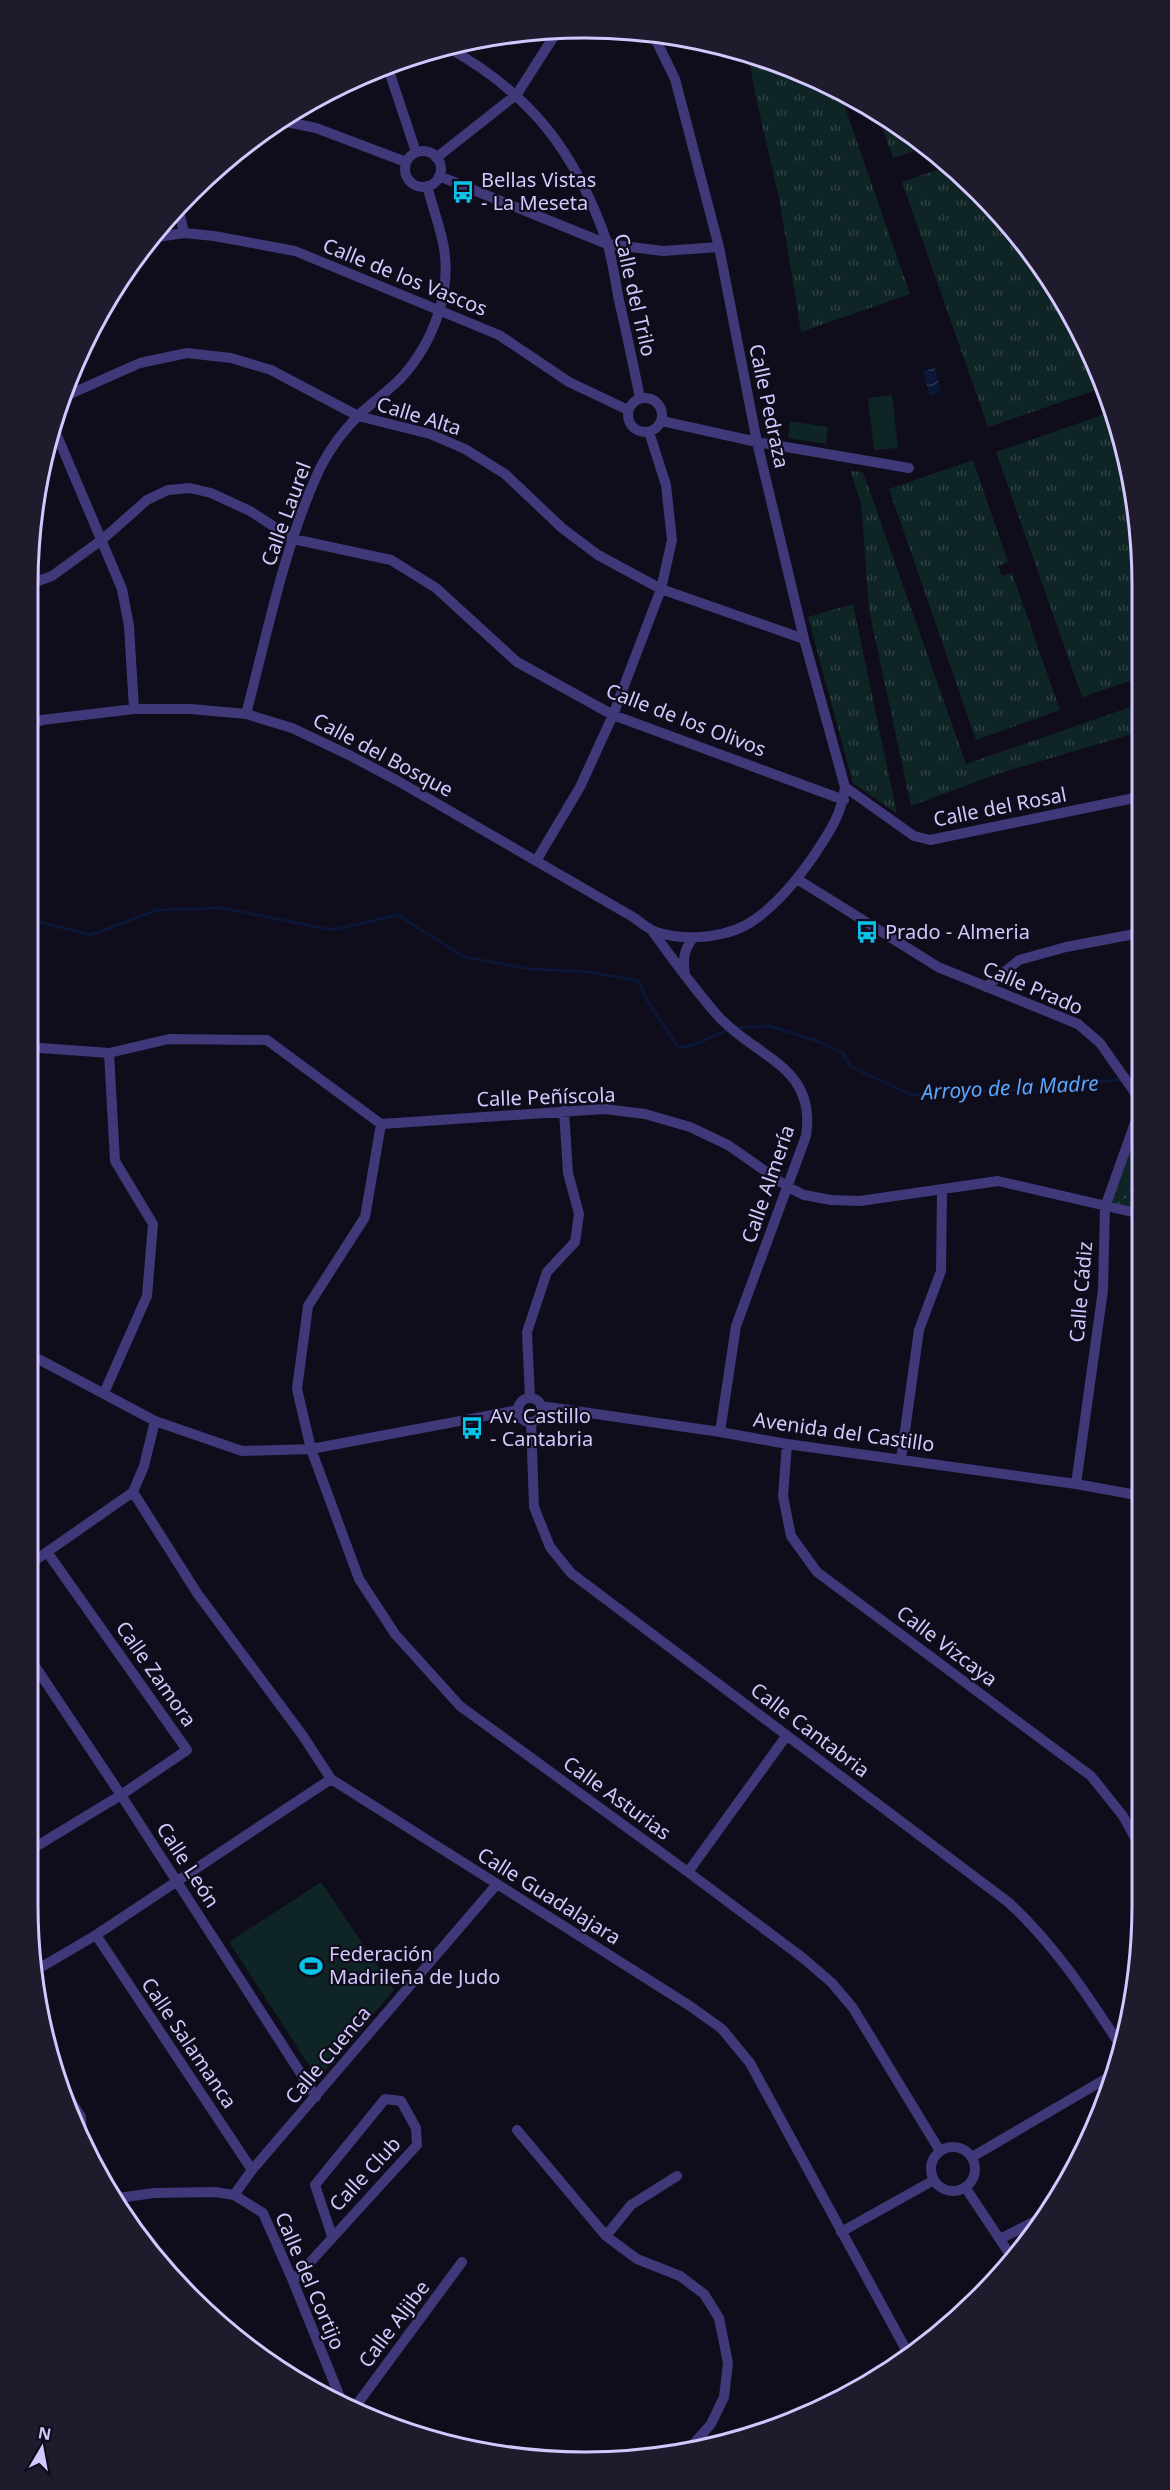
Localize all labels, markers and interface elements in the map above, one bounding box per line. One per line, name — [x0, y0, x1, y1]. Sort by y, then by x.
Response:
place label: Bellas Vistas - La Meseta — [481, 166, 596, 216]
bus stop icon: Bellas Vistas - La Meseta — [450, 179, 476, 205]
street label: Calle de los Vascos — [319, 231, 491, 322]
street label: Calle del Trilo — [608, 231, 663, 359]
street label: Calle Pedraza — [743, 341, 796, 470]
street label: Calle Alta — [374, 390, 465, 441]
street label: Calle Laurel — [254, 458, 317, 570]
street label: Calle de los Olivos — [602, 677, 770, 762]
street label: Calle del Bosque — [308, 706, 458, 803]
street label: Calle del Rosal — [931, 780, 1069, 833]
place label: Prado - Almeria — [885, 918, 1030, 945]
bus stop icon: Prado - Almeria — [854, 919, 880, 945]
street label: Calle Prado — [979, 954, 1087, 1021]
water label: Arroyo de la Madre — [919, 1068, 1099, 1106]
street label: Calle Peñíscola — [476, 1081, 616, 1112]
street label: Calle Almería — [735, 1121, 800, 1246]
street label: Calle Cádiz — [1063, 1240, 1098, 1344]
place label: Av. Castillo - Cantabria — [490, 1402, 593, 1452]
street label: Avenida del Castillo — [752, 1405, 936, 1458]
bus stop icon: Av. Castillo - Cantabria — [459, 1415, 485, 1441]
street label: Calle Vizcaya — [891, 1599, 1003, 1692]
street label: Calle Zamora — [110, 1616, 203, 1732]
street label: Calle Cantabria — [745, 1676, 875, 1783]
street label: Calle Asturias — [558, 1749, 677, 1846]
street label: Calle León — [151, 1817, 226, 1913]
street label: Calle Guadalajara — [472, 1841, 626, 1951]
place label: Federación Madrileña de Judo — [329, 1940, 500, 1990]
sports icon: Federación Madrileña de Judo — [298, 1953, 324, 1979]
street label: Calle Salamanca — [136, 1972, 243, 2113]
street label: Calle Cuenca — [279, 2000, 377, 2109]
street label: Calle Club — [323, 2130, 406, 2217]
street label: Calle del Cortijo — [269, 2208, 352, 2354]
street label: Calle Aljibe — [352, 2275, 435, 2373]
north arrow — [12, 2418, 72, 2478]
text: N — [36, 2421, 53, 2445]

